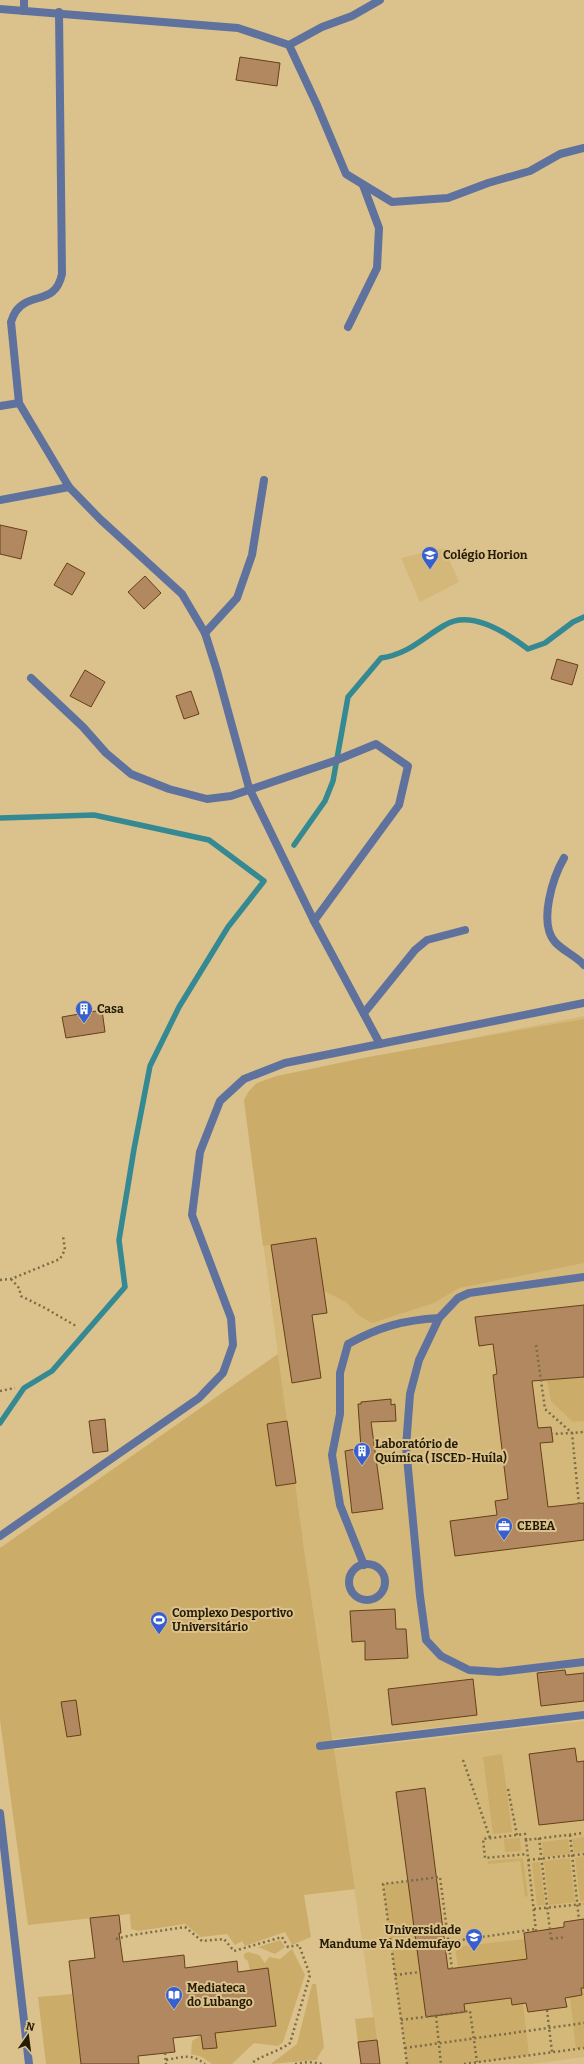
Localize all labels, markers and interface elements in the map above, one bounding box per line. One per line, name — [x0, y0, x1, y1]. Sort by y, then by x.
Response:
school or university icon: Colégio Horion — [420, 545, 440, 570]
place label: Colégio Horion — [443, 548, 528, 562]
building icon: Casa — [74, 999, 94, 1024]
place label: Casa — [97, 1002, 124, 1016]
place label: Laboratório de Química ( ISCED-Huíla) — [375, 1437, 507, 1465]
building icon: Laboratório de Química ( ISCED-Huíla) — [352, 1441, 372, 1466]
office icon: CEBEA — [494, 1516, 514, 1541]
place label: CEBEA — [517, 1519, 556, 1533]
place label: Complexo Desportivo Universitário — [172, 1606, 293, 1634]
sports icon: Complexo Desportivo Universitário — [149, 1610, 169, 1635]
place label: Universidade Mandume Ya Ndemufayo — [319, 1923, 461, 1951]
school or university icon: Universidade Mandume Ya Ndemufayo — [464, 1927, 484, 1952]
place label: Mediateca do Lubango — [187, 1981, 253, 2009]
library icon: Mediateca do Lubango — [164, 1985, 184, 2010]
north arrow — [8, 2016, 48, 2056]
text: N — [25, 2019, 36, 2034]

